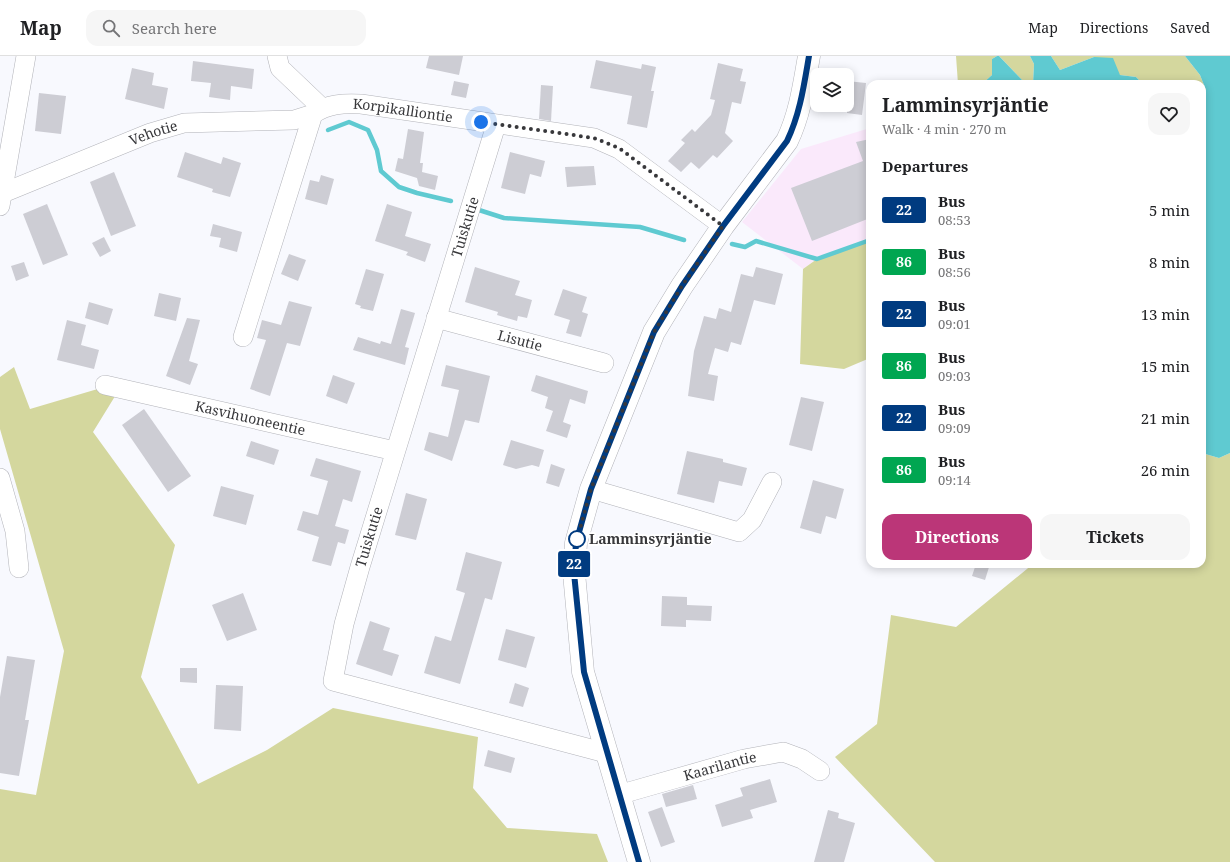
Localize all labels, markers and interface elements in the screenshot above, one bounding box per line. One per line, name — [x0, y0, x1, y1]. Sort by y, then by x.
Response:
search box — [86, 10, 366, 46]
text: Map — [20, 15, 62, 41]
icon: search — [100, 17, 122, 39]
text: Search here — [132, 18, 217, 38]
text: Map — [1028, 18, 1058, 37]
text: Directions — [1080, 18, 1148, 37]
text: Saved — [1170, 18, 1210, 37]
map controls — [810, 68, 854, 112]
button: layers — [810, 68, 854, 112]
text: Lamminsyrjäntie — [882, 92, 1049, 118]
button: heart — [1148, 93, 1190, 135]
street label: Korpikalliontie — [353, 94, 454, 126]
your location — [471, 112, 491, 132]
street label: Vehotie — [126, 115, 180, 150]
text: Walk · 4 min · 270 m — [882, 120, 1007, 138]
text: Departures — [882, 156, 968, 176]
text: Bus — [938, 191, 965, 211]
street label: Tuiskutie — [446, 194, 483, 259]
text: 22 — [896, 200, 912, 219]
text: 5 min — [1149, 200, 1190, 220]
text: 08:53 — [938, 211, 971, 229]
text: Bus — [938, 243, 965, 263]
text: 86 — [896, 252, 912, 271]
text: 8 min — [1149, 252, 1190, 272]
text: 08:56 — [938, 263, 971, 281]
text: Bus — [938, 295, 965, 315]
text: 22 — [896, 304, 912, 323]
text: 13 min — [1141, 304, 1190, 324]
text: 09:01 — [938, 315, 971, 333]
street label: Lisutie — [496, 325, 545, 355]
text: Bus — [938, 347, 965, 367]
text: 86 — [896, 356, 912, 375]
text: 15 min — [1141, 356, 1190, 376]
text: 09:03 — [938, 367, 971, 385]
street label: Kasvihuoneentie — [193, 396, 307, 439]
text: Bus — [938, 399, 965, 419]
text: 22 — [896, 408, 912, 427]
text: 21 min — [1141, 408, 1190, 428]
text: 09:09 — [938, 419, 971, 437]
text: Bus — [938, 451, 965, 471]
text: 86 — [896, 460, 912, 479]
text: 26 min — [1141, 460, 1190, 480]
text: 09:14 — [938, 471, 971, 489]
street label: Tuiskutie — [350, 504, 387, 569]
button: Directions — [882, 514, 1032, 560]
button: Tickets — [1040, 514, 1190, 560]
place label: Lamminsyrjäntie — [589, 529, 712, 548]
marker: Lamminsyrjäntie — [568, 530, 586, 548]
line badge: 22 — [556, 551, 592, 577]
text: 22 — [566, 554, 582, 573]
street label: Kaarilantie — [681, 747, 758, 785]

